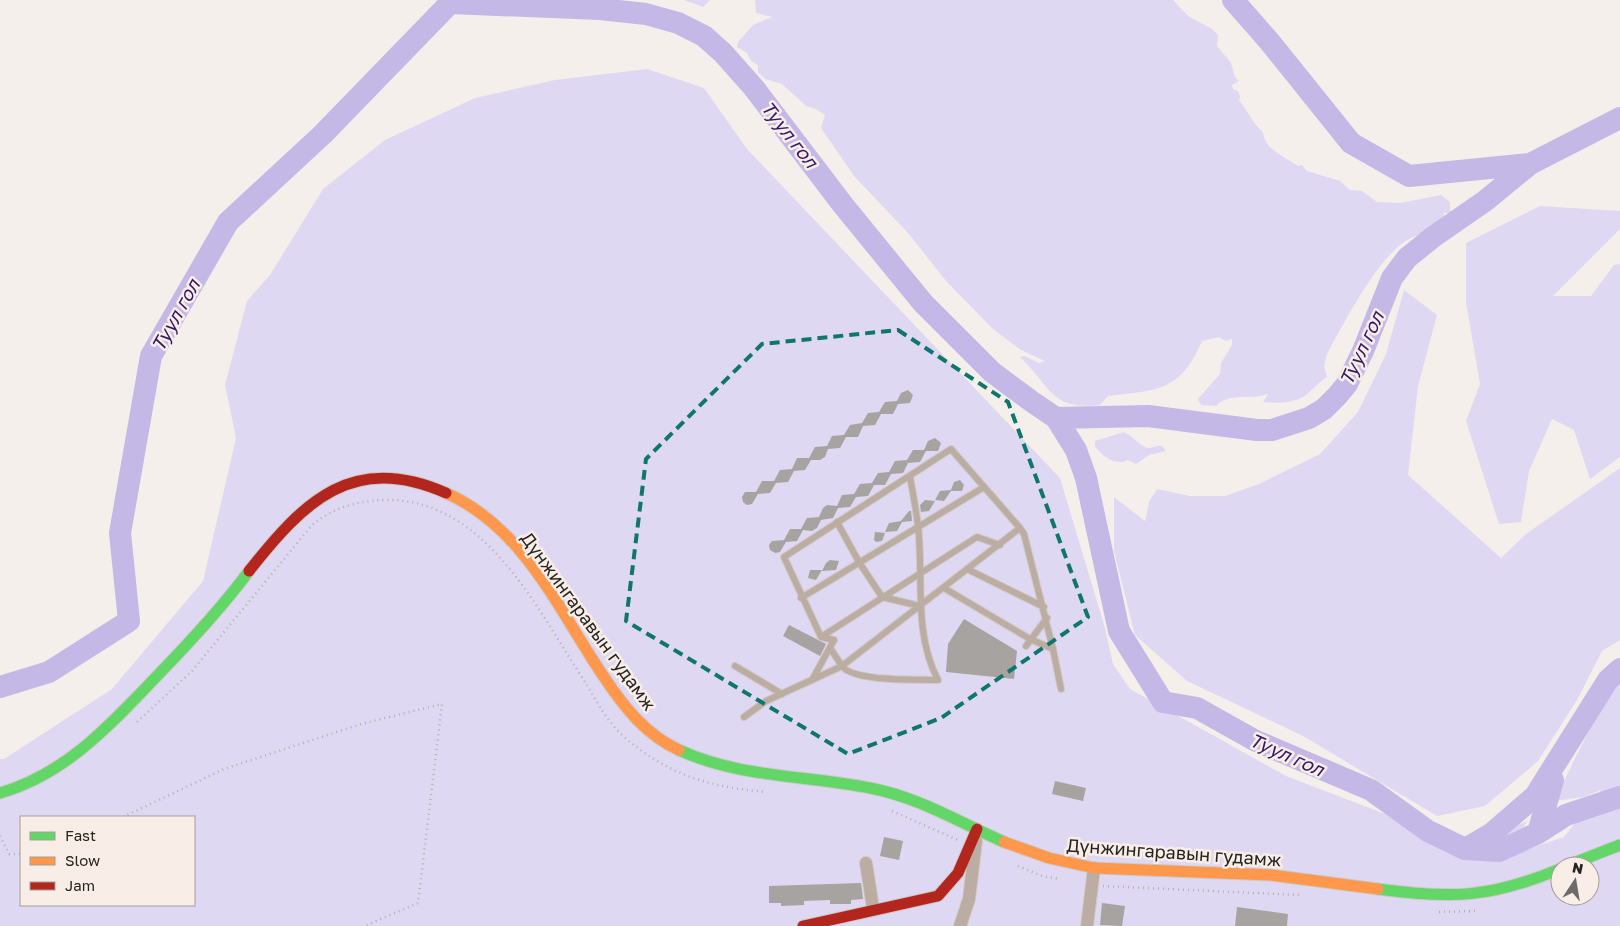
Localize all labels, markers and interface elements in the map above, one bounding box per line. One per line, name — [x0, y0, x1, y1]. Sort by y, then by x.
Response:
water label: Туул гол — [757, 96, 824, 173]
water label: Туул гол — [146, 273, 205, 355]
water label: Туул гол — [1334, 306, 1389, 388]
street label: Дүнжингаравын гудамж — [517, 528, 661, 714]
water label: Туул гол — [1246, 728, 1329, 781]
legend — [20, 816, 195, 906]
text: Fast — [65, 826, 96, 844]
street label: Дүнжингаравын гудамж — [1066, 834, 1282, 870]
text: Slow — [65, 851, 100, 869]
north arrow — [1550, 856, 1600, 906]
text: N — [1571, 858, 1585, 877]
text: Jam — [65, 876, 95, 894]

